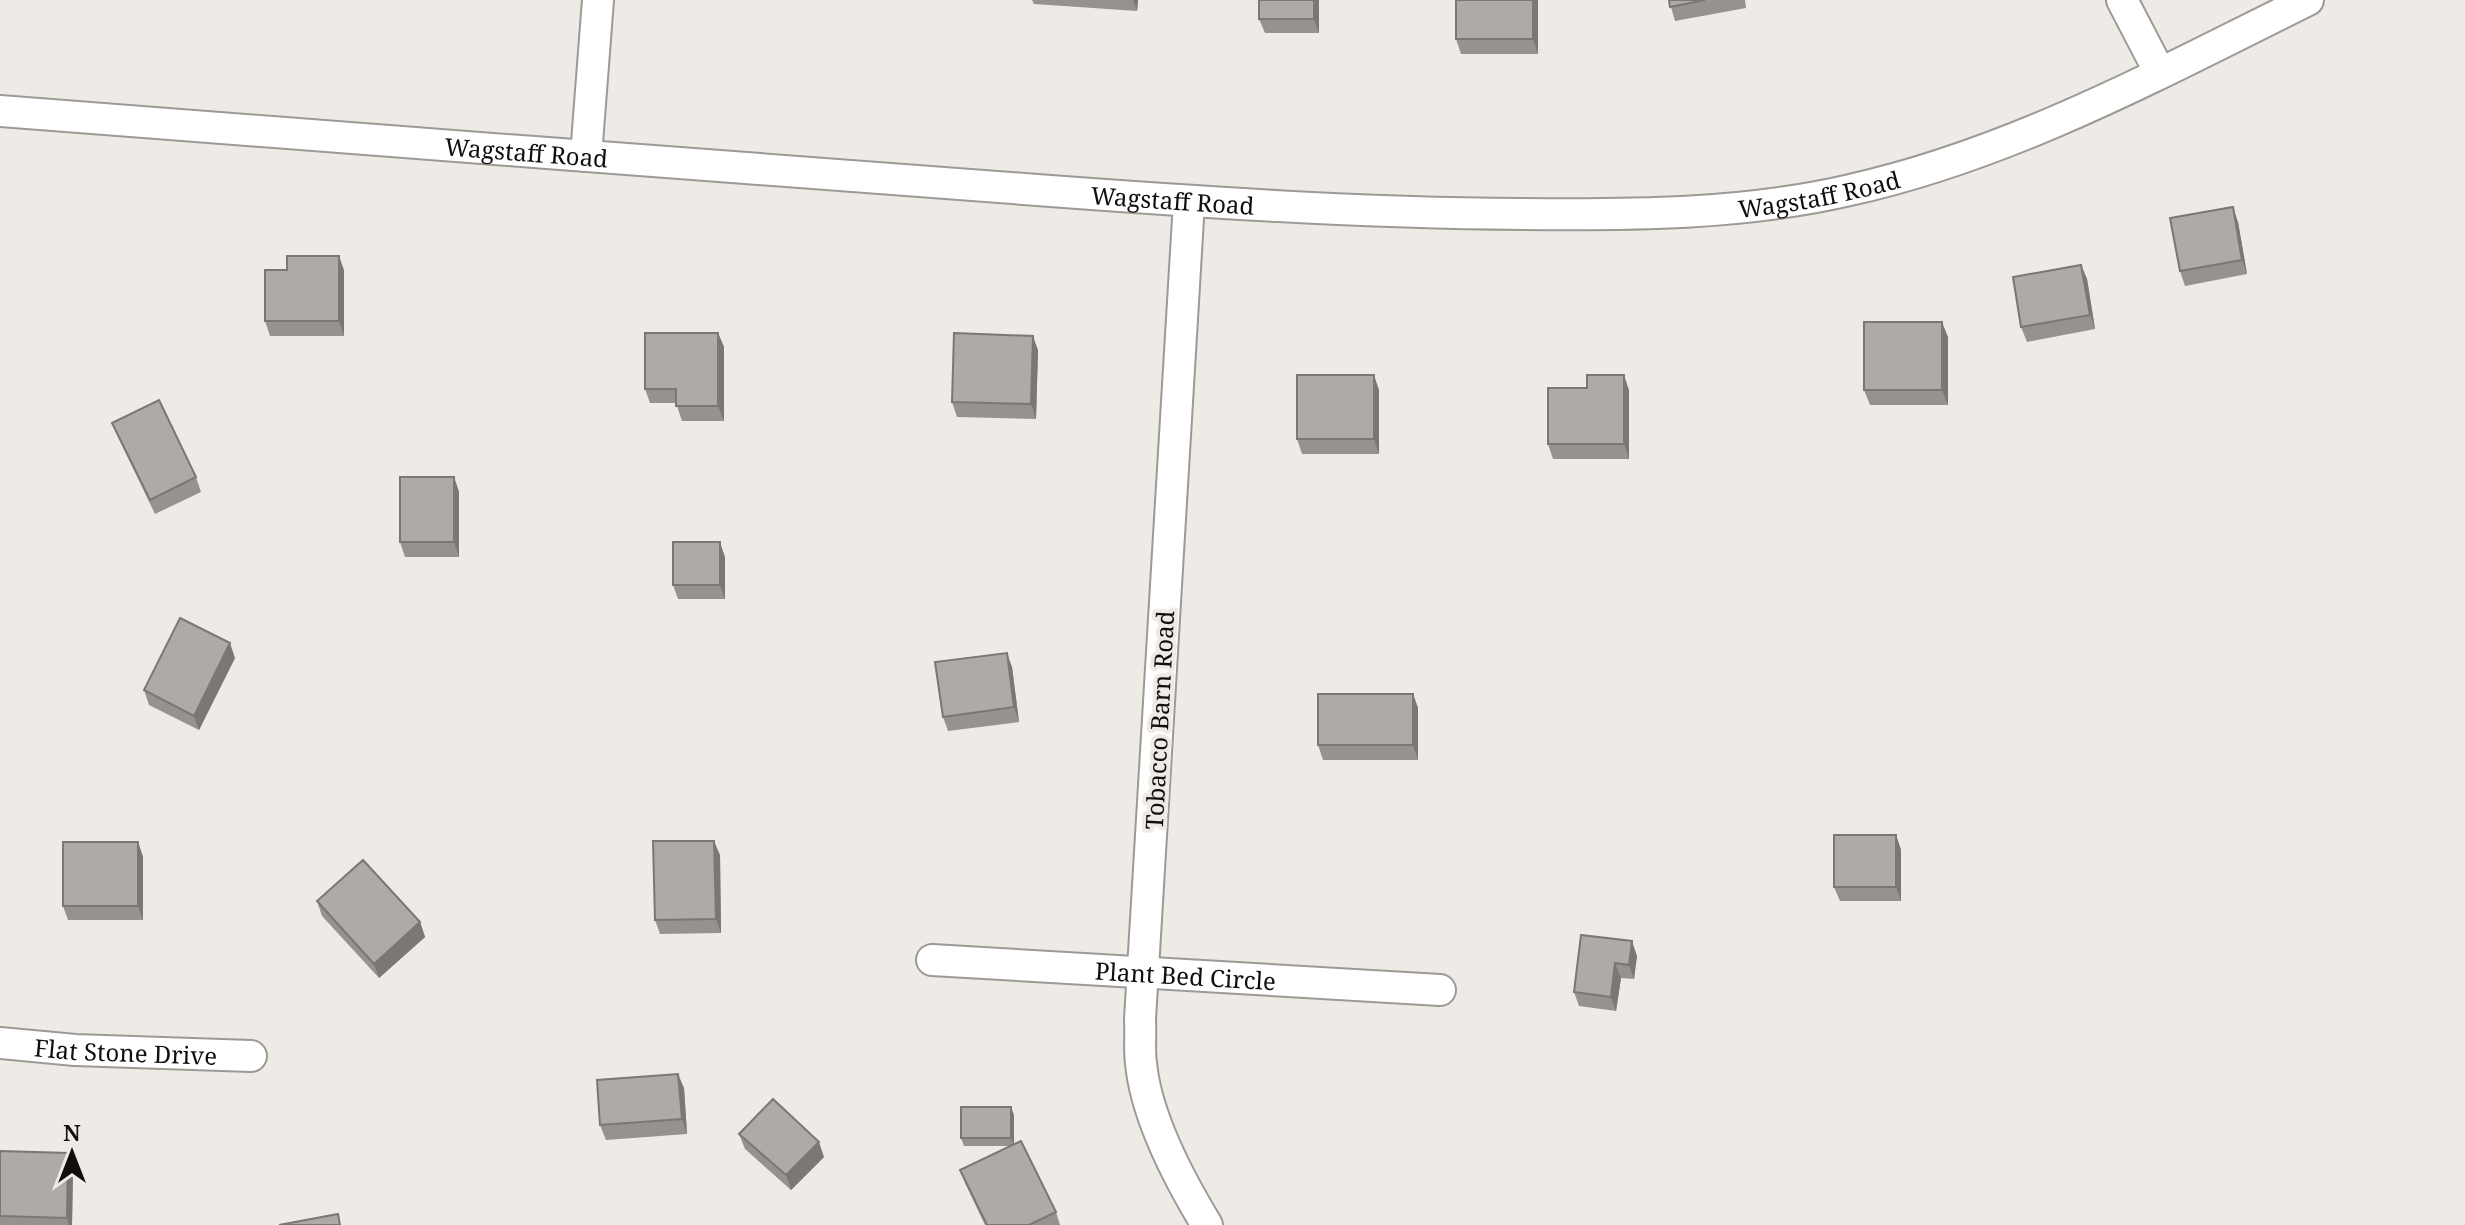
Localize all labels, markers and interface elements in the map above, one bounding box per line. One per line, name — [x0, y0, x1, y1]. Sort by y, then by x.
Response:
street label: Wagstaff Road — [444, 129, 610, 174]
street label: Wagstaff Road — [1736, 162, 1904, 224]
street label: Wagstaff Road — [1090, 178, 1256, 221]
street label: Tobacco Barn Road — [1137, 609, 1181, 830]
street label: Plant Bed Circle — [1094, 953, 1277, 997]
street label: Flat Stone Drive — [33, 1030, 218, 1071]
north arrow — [32, 1113, 112, 1193]
text: N — [63, 1117, 81, 1147]

